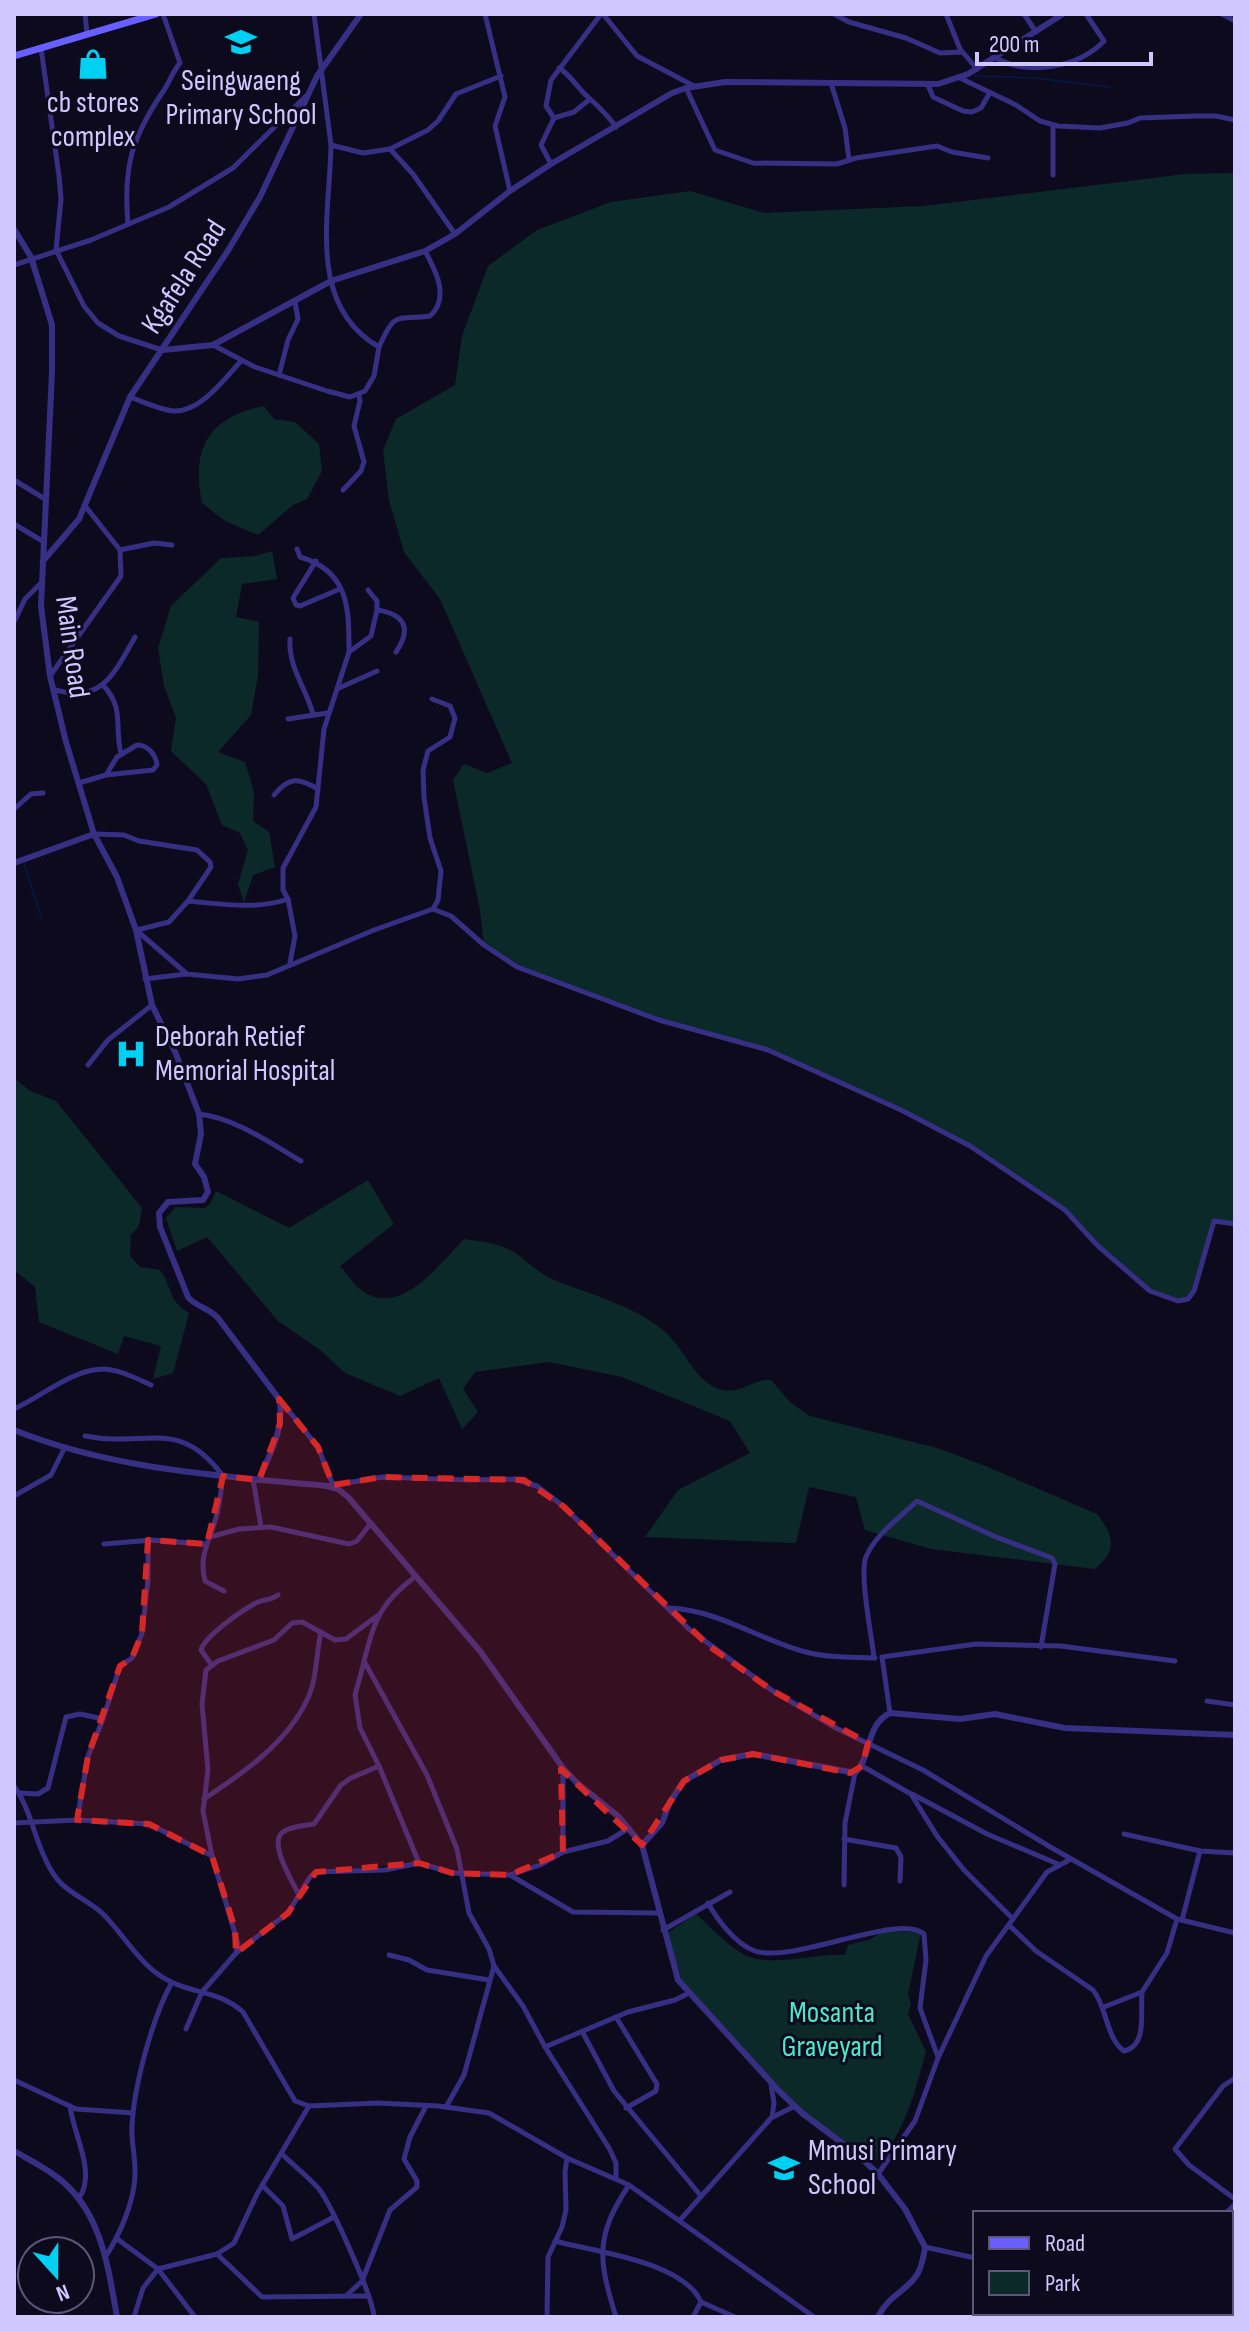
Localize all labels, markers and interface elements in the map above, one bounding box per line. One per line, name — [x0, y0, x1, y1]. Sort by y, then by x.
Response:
scale bar — [977, 16, 1151, 66]
school or university icon: Seingwaeng Primary School — [224, 25, 258, 59]
text: 200 m — [989, 30, 1040, 59]
shop icon: cb stores complex — [76, 47, 110, 81]
place label: Seingwaeng Primary School — [165, 63, 317, 133]
place label: cb stores complex — [47, 85, 139, 155]
street label: Kgafela Road — [134, 213, 234, 341]
street label: Main Road — [47, 594, 97, 700]
place label: Deborah Retief Memorial Hospital — [155, 1019, 335, 1089]
hospital icon: Deborah Retief Memorial Hospital — [114, 1037, 148, 1071]
park label: Mosanta Graveyard — [781, 1995, 883, 2065]
place label: Mmusi Primary School — [808, 2133, 957, 2203]
school or university icon: Mmusi Primary School — [767, 2151, 801, 2185]
legend — [973, 2211, 1233, 2315]
text: Road — [1045, 2229, 1085, 2258]
north arrow — [16, 2235, 96, 2315]
text: Park — [1045, 2269, 1080, 2298]
text: N — [52, 2278, 73, 2307]

